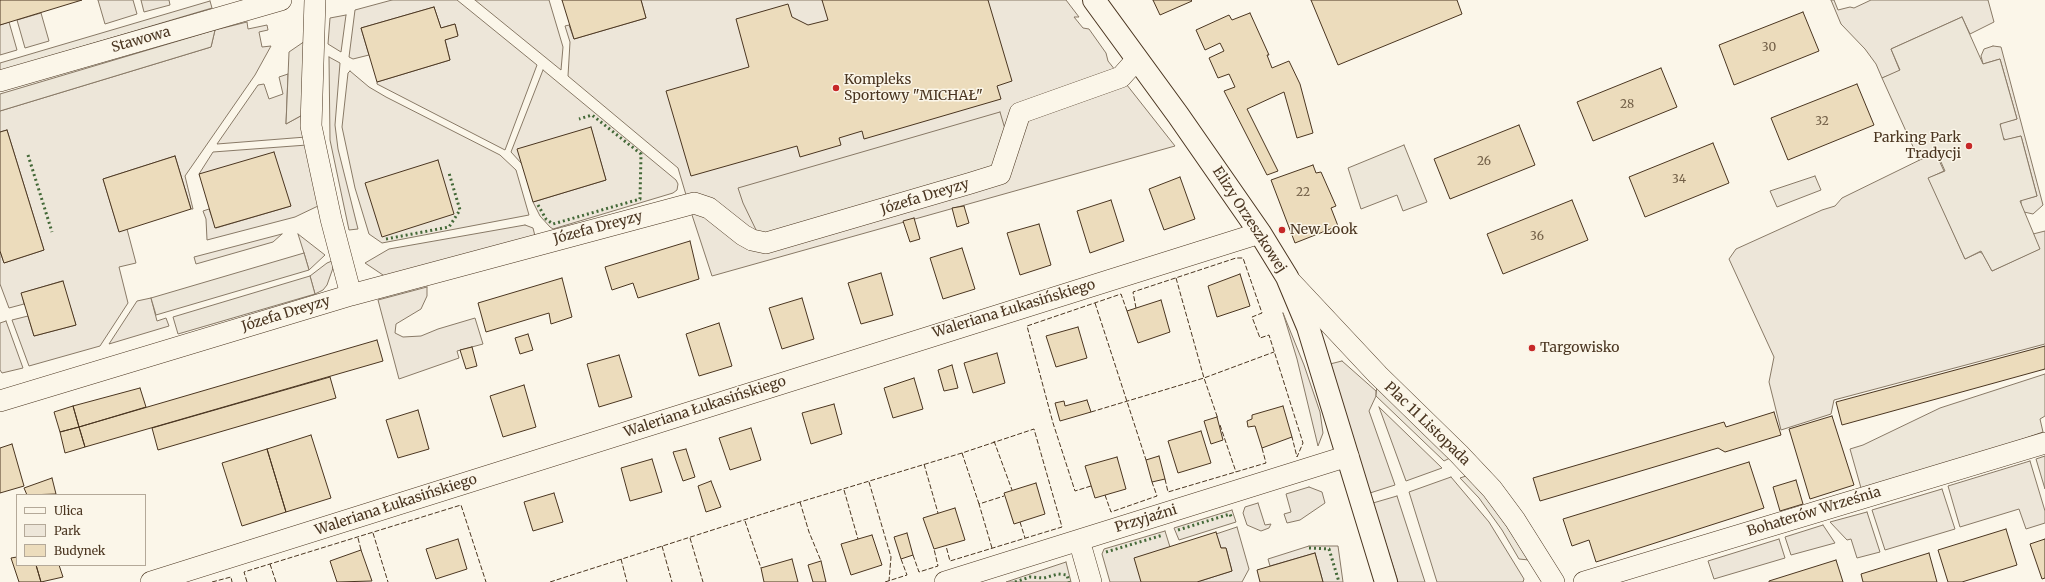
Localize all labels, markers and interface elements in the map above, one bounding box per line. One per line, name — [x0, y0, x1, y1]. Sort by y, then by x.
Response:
street label: Stawowa — [110, 24, 172, 56]
house number: 30 — [1762, 41, 1776, 55]
place label: Kompleks Sportowy "MICHAŁ" — [844, 72, 983, 104]
marker: Kompleks Sportowy "MICHAŁ" — [831, 83, 841, 93]
house number: 28 — [1620, 98, 1634, 112]
house number: 32 — [1815, 115, 1829, 129]
place label: Parking Park Tradycji — [1873, 130, 1961, 162]
marker: Parking Park Tradycji — [1964, 141, 1974, 151]
house number: 26 — [1477, 155, 1491, 169]
street label: Elizy Orzeszkowej — [1208, 164, 1290, 276]
house number: 34 — [1672, 173, 1686, 187]
street label: Józefa Dreyzy — [879, 176, 971, 218]
house number: 22 — [1296, 186, 1310, 200]
street label: Józefa Dreyzy — [552, 208, 644, 248]
place label: New Look — [1290, 222, 1358, 238]
marker: New Look — [1277, 225, 1287, 235]
house number: 36 — [1530, 230, 1544, 244]
street label: Waleriana Łukasińskiego — [931, 276, 1097, 342]
street label: Józefa Dreyzy — [240, 293, 332, 335]
place label: Targowisko — [1540, 340, 1619, 356]
marker: Targowisko — [1527, 343, 1537, 353]
street label: Waleriana Łukasińskiego — [622, 373, 788, 441]
street label: Plac 11 Listopada — [1381, 379, 1473, 469]
street label: Waleriana Łukasińskiego — [313, 471, 479, 539]
street label: Bohaterów Września — [1745, 484, 1883, 540]
legend — [16, 494, 146, 566]
street label: Przyjaźni — [1113, 502, 1179, 536]
text: Ulica — [54, 503, 83, 518]
text: Park — [54, 523, 81, 538]
text: Budynek — [54, 543, 105, 558]

